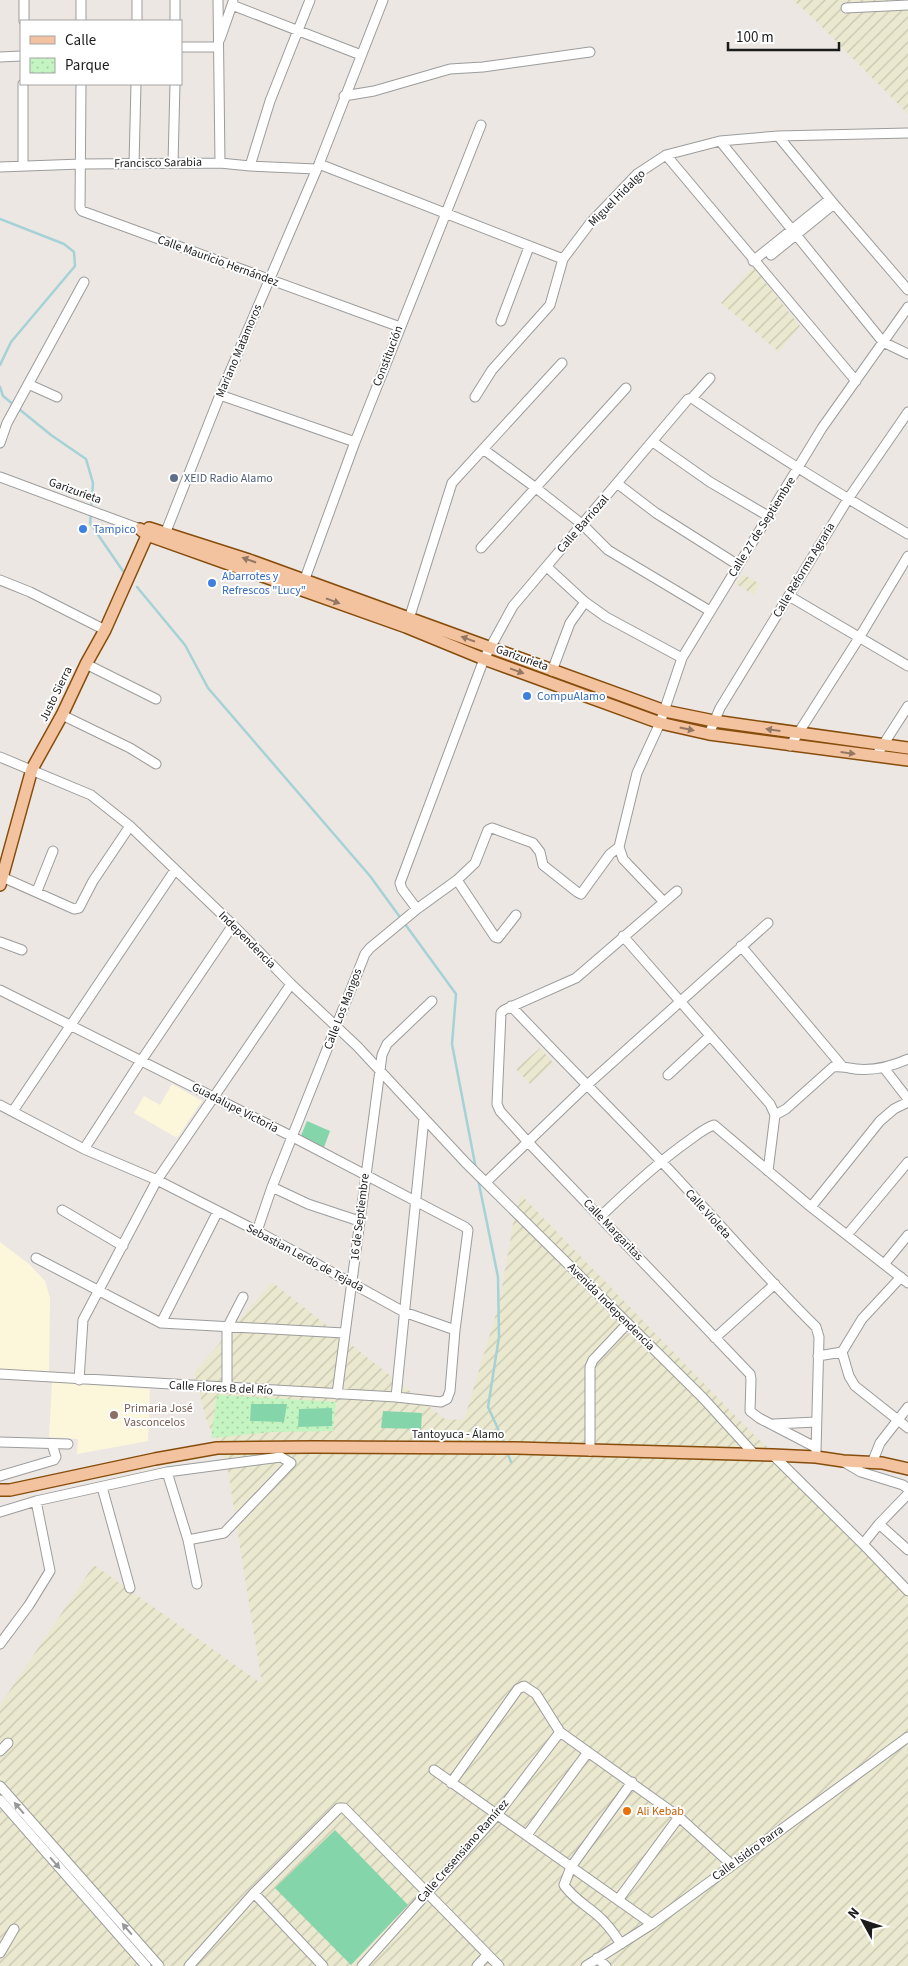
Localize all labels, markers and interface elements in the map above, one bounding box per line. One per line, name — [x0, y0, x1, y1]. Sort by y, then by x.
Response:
legend — [20, 20, 182, 85]
scale bar — [728, 20, 839, 52]
text: 100 m — [736, 27, 774, 48]
text: Calle — [65, 30, 96, 51]
text: Parque — [65, 55, 109, 76]
street label: Francisco Sarabia — [114, 154, 202, 172]
street label: Miguel Hidalgo — [585, 166, 649, 230]
street label: Calle Mauricio Hernández — [155, 231, 281, 291]
street label: Mariano Matamoros — [212, 302, 266, 400]
street label: Constitución — [369, 323, 407, 389]
place label: XEID Radio Alamo — [184, 470, 273, 487]
marker: XEID Radio Alamo — [168, 472, 180, 484]
street label: Garizurieta — [46, 474, 104, 508]
street label: Calle 27 de Septiembre — [724, 474, 800, 580]
street label: Calle Barriozal — [553, 491, 613, 557]
street label: Calle Reforma Agraria — [769, 519, 839, 621]
place label: Tampico — [93, 521, 136, 538]
marker: Tampico — [77, 523, 89, 535]
one-way arrow — [241, 555, 256, 563]
place label: Abarrotes y Refrescos "Lucy" — [222, 568, 306, 599]
marker: Abarrotes y Refrescos "Lucy" — [206, 577, 218, 589]
one-way arrow — [326, 597, 341, 605]
one-way arrow — [460, 635, 475, 642]
street label: Garizurieta — [493, 641, 551, 675]
street label: Justo Sierra — [35, 664, 77, 724]
one-way arrow — [510, 667, 525, 675]
place label: CompuAlamo — [537, 688, 606, 705]
marker: CompuAlamo — [521, 690, 533, 702]
one-way arrow — [680, 725, 695, 733]
one-way arrow — [765, 726, 781, 734]
one-way arrow — [840, 749, 856, 757]
street label: Independencia — [214, 907, 280, 973]
street label: Calle Los Mangos — [320, 966, 366, 1052]
street label: Guadalupe Victoria — [189, 1079, 281, 1137]
street label: 16 de Septiembre — [346, 1172, 374, 1262]
street label: Calle Violeta — [681, 1185, 735, 1243]
street label: Calle Margaritas — [579, 1195, 647, 1265]
street label: Sebastian Lerdo de Tejada — [243, 1220, 367, 1296]
street label: Avenida Independencia — [563, 1259, 659, 1355]
street label: Calle Flores B del Río — [169, 1377, 273, 1399]
place label: Primaria José Vasconcelos — [124, 1400, 193, 1431]
marker: Primaria José Vasconcelos — [108, 1409, 120, 1421]
street label: Tantoyuca - Álamo — [412, 1426, 504, 1443]
street label: Calle Cresensiano Ramírez — [413, 1796, 513, 1906]
one-way arrow — [13, 1802, 25, 1814]
place label: Ali Kebab — [637, 1803, 684, 1820]
marker: Ali Kebab — [621, 1805, 633, 1817]
street label: Calle Isidro Parra — [709, 1821, 787, 1885]
one-way arrow — [49, 1857, 60, 1869]
north arrow — [838, 1896, 888, 1946]
text: N — [843, 1903, 864, 1923]
one-way arrow — [121, 1923, 132, 1936]

